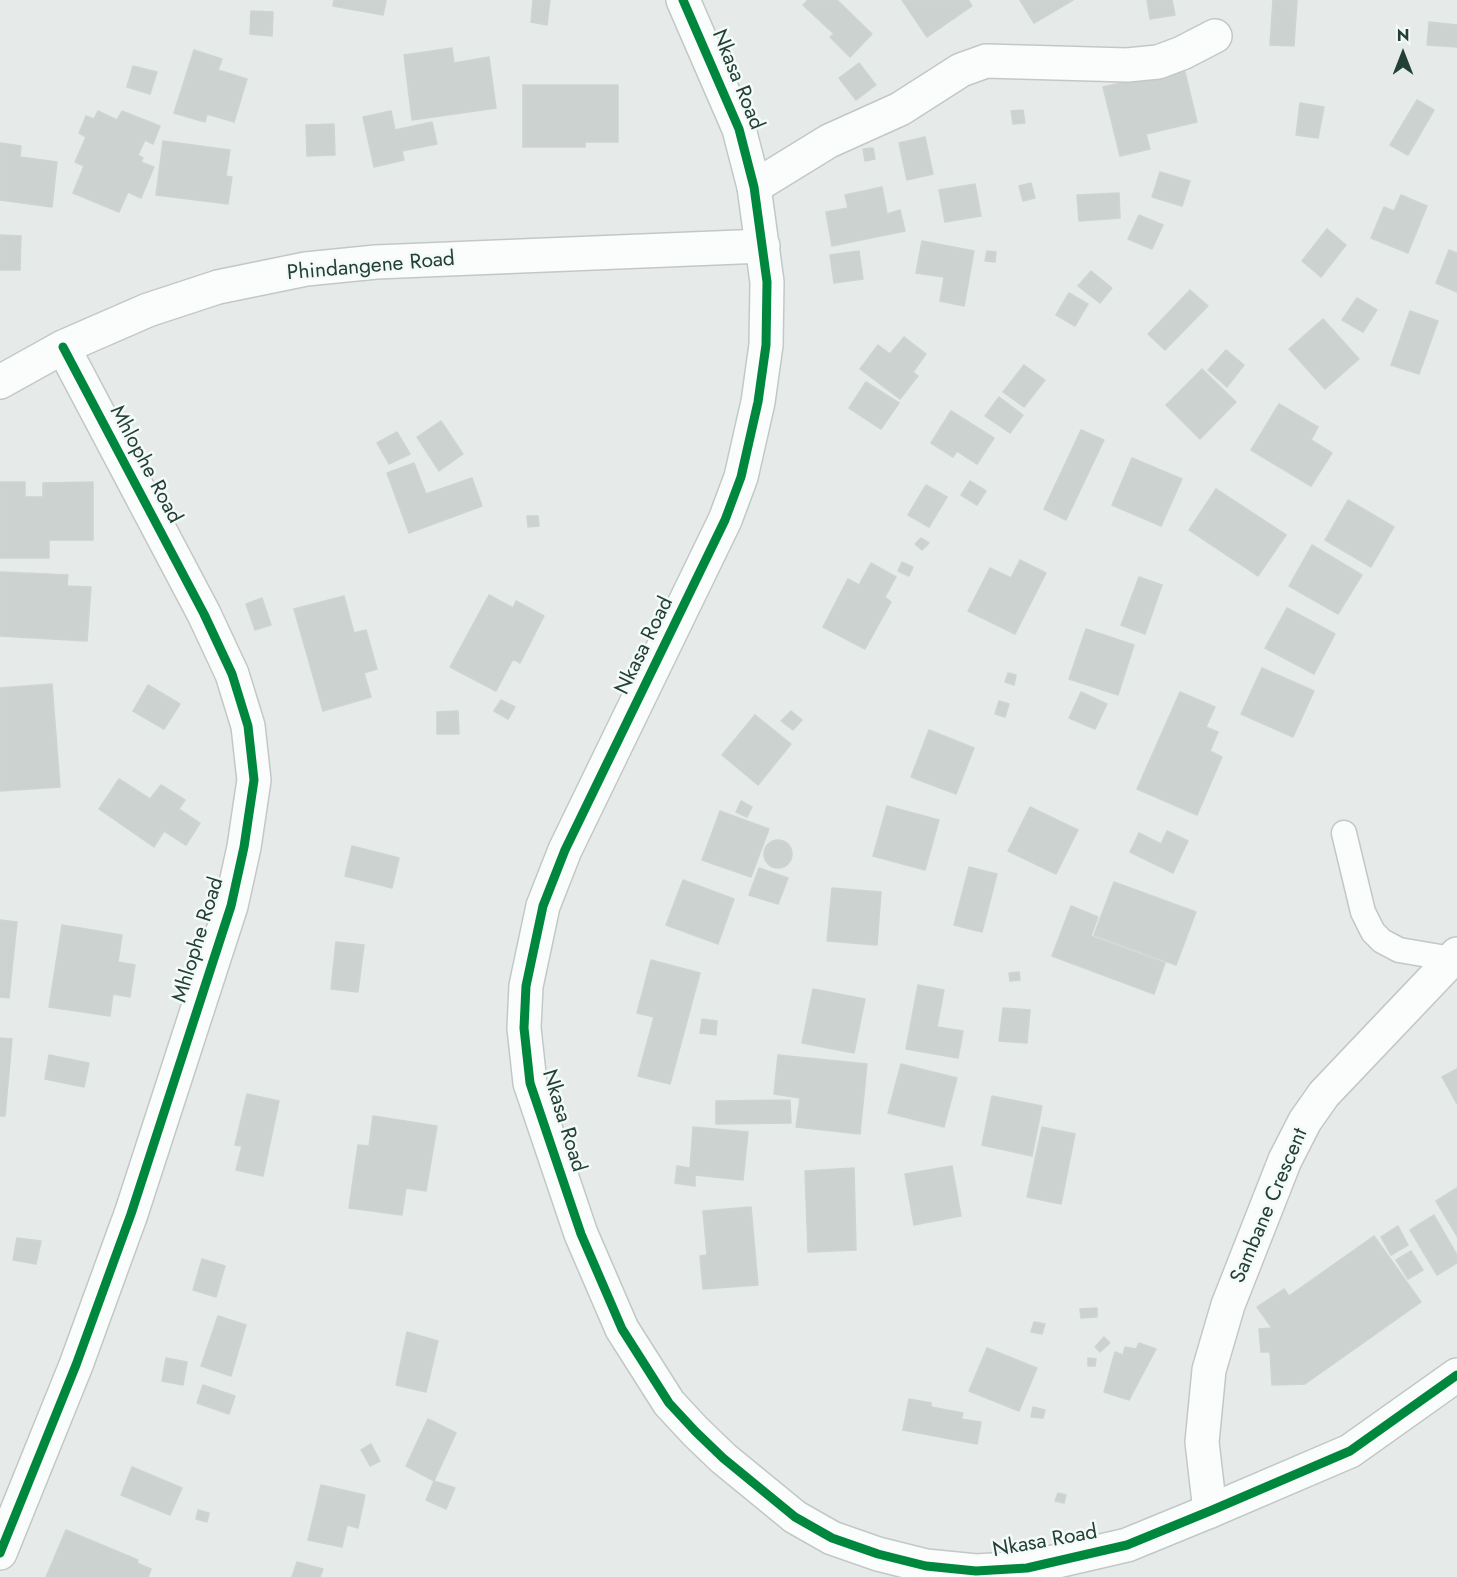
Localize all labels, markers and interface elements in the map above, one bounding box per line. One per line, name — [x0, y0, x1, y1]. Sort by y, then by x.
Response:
north arrow — [1373, 24, 1433, 84]
text: N — [1397, 24, 1409, 47]
street label: Nkasa Road — [706, 26, 768, 134]
street label: Phindangene Road — [286, 247, 456, 287]
street label: Mhlophe Road — [103, 402, 187, 528]
street label: Nkasa Road — [610, 593, 680, 699]
street label: Mhlophe Road — [168, 874, 230, 1006]
street label: Nkasa Road — [535, 1067, 591, 1175]
street label: Sambane Crescent — [1226, 1125, 1314, 1287]
street label: Nkasa Road — [991, 1520, 1099, 1564]

